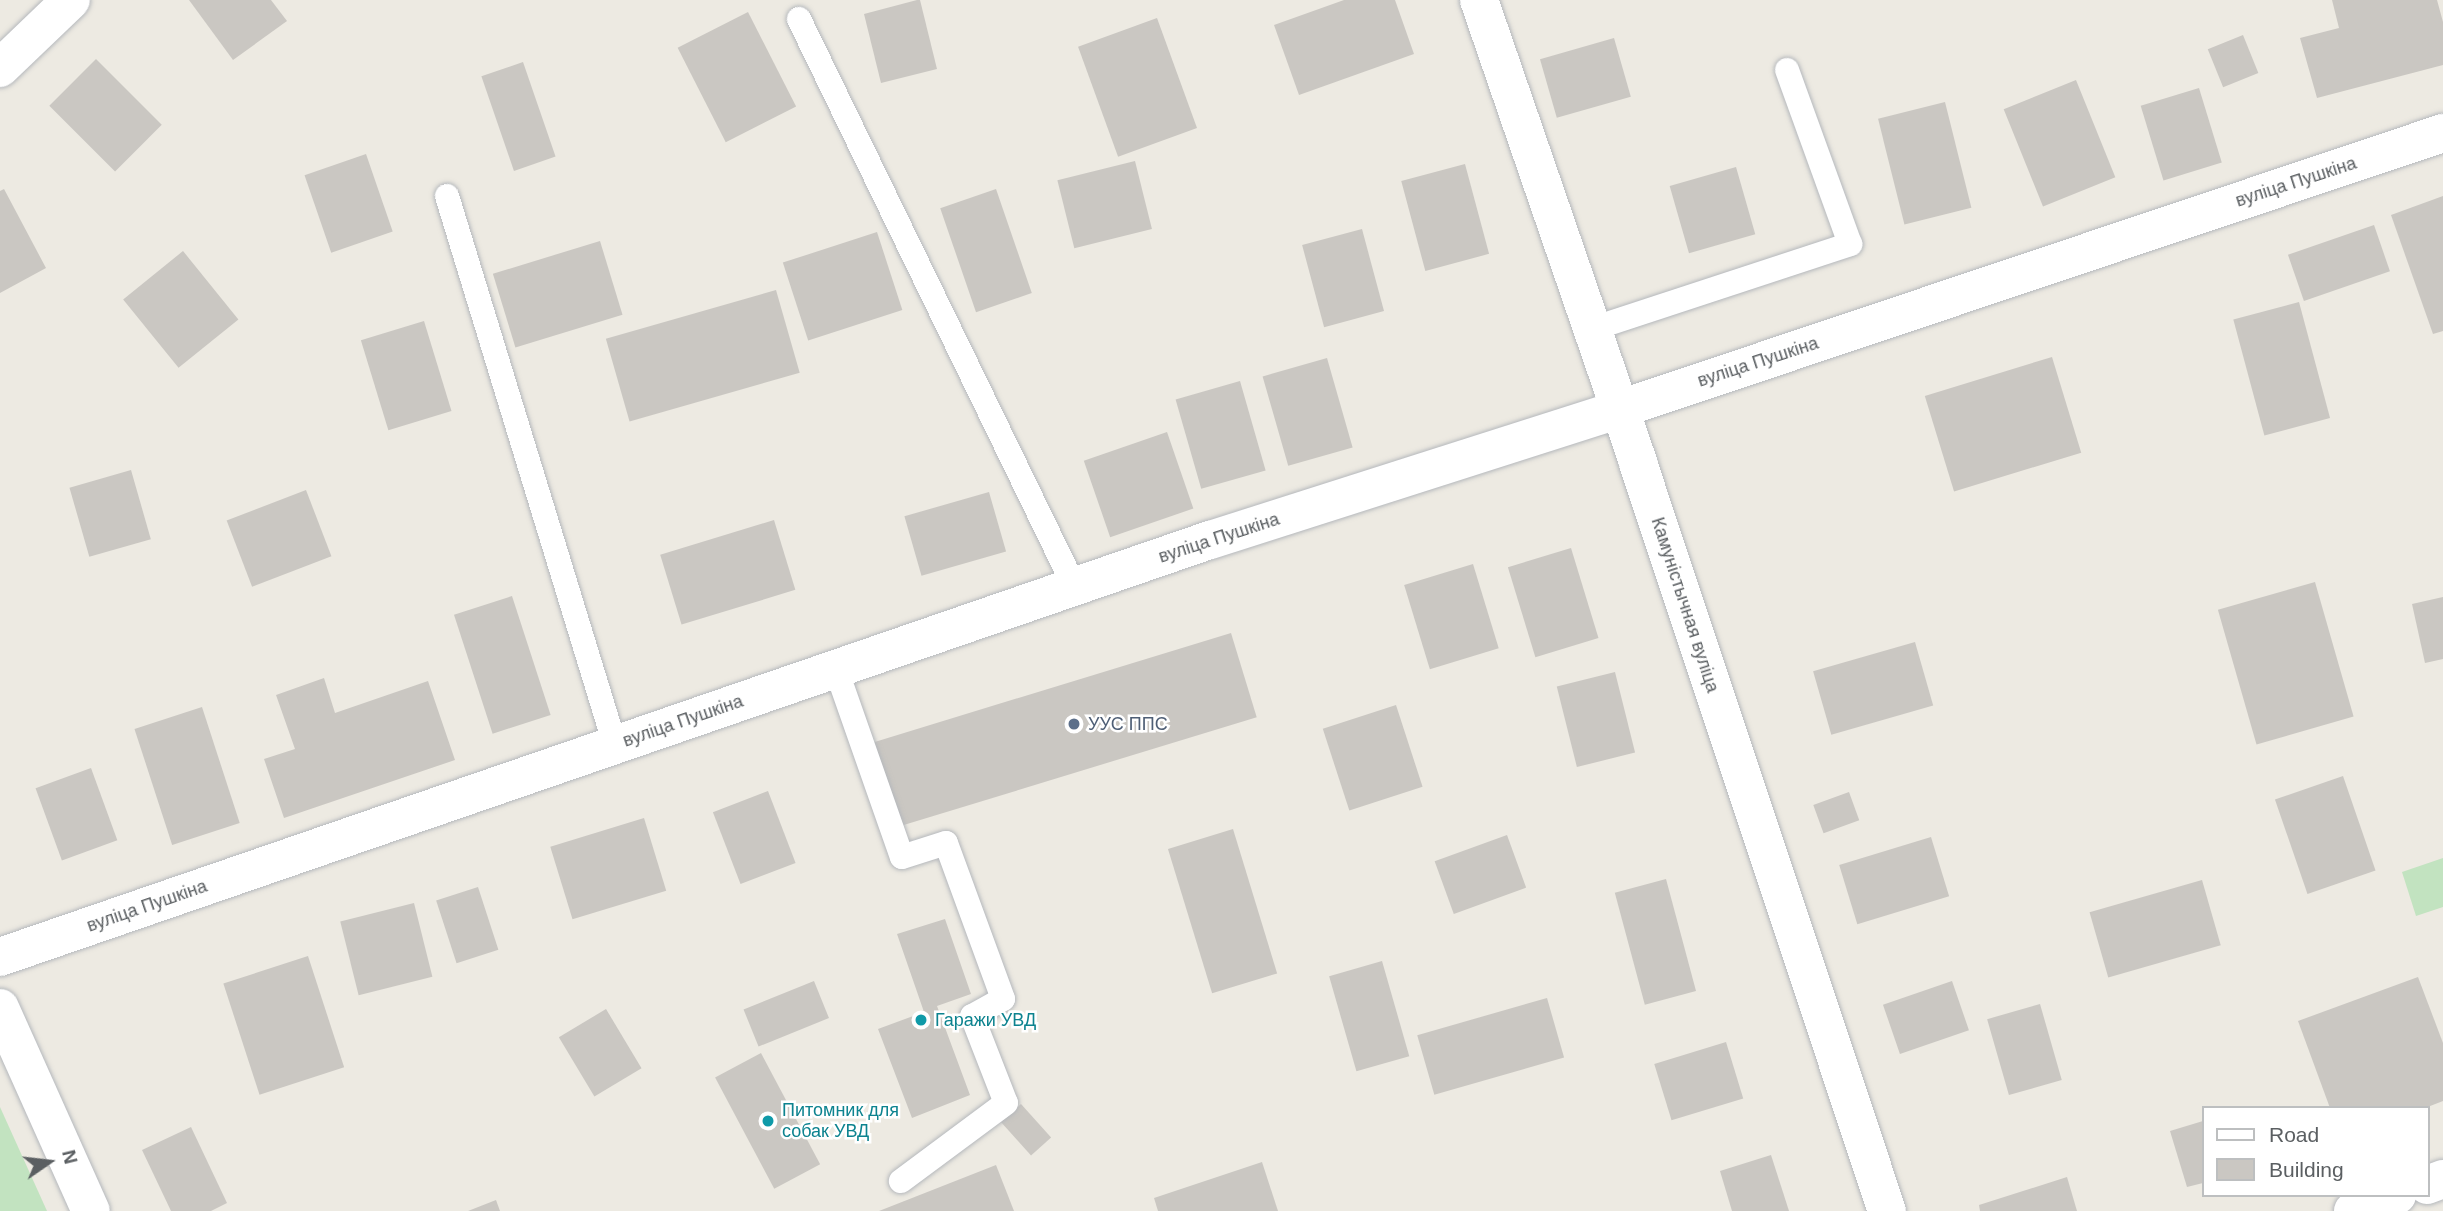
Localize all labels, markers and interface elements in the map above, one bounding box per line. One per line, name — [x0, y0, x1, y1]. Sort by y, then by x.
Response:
street label: вуліца Пушкіна — [2233, 152, 2359, 212]
street label: вуліца Пушкіна — [1695, 332, 1821, 392]
street label: вуліца Пушкіна — [1156, 508, 1282, 568]
street label: Камуністычная вуліца — [1646, 515, 1724, 695]
street label: вуліца Пушкіна — [620, 690, 746, 752]
place label: УУС ППС — [1088, 713, 1168, 735]
marker: УУС ППС — [1066, 716, 1082, 732]
street label: вуліца Пушкіна — [84, 875, 210, 937]
place label: Гаражи УВД — [935, 1009, 1036, 1031]
marker: Гаражи УВД — [913, 1012, 929, 1028]
place label: Питомник для собак УВД — [782, 1100, 899, 1142]
legend — [2202, 1106, 2429, 1197]
marker: Питомник для собак УВД — [760, 1113, 776, 1129]
text: Road — [2269, 1123, 2319, 1146]
north arrow — [14, 1127, 84, 1197]
text: N — [58, 1148, 82, 1166]
text: Building — [2269, 1158, 2344, 1181]

